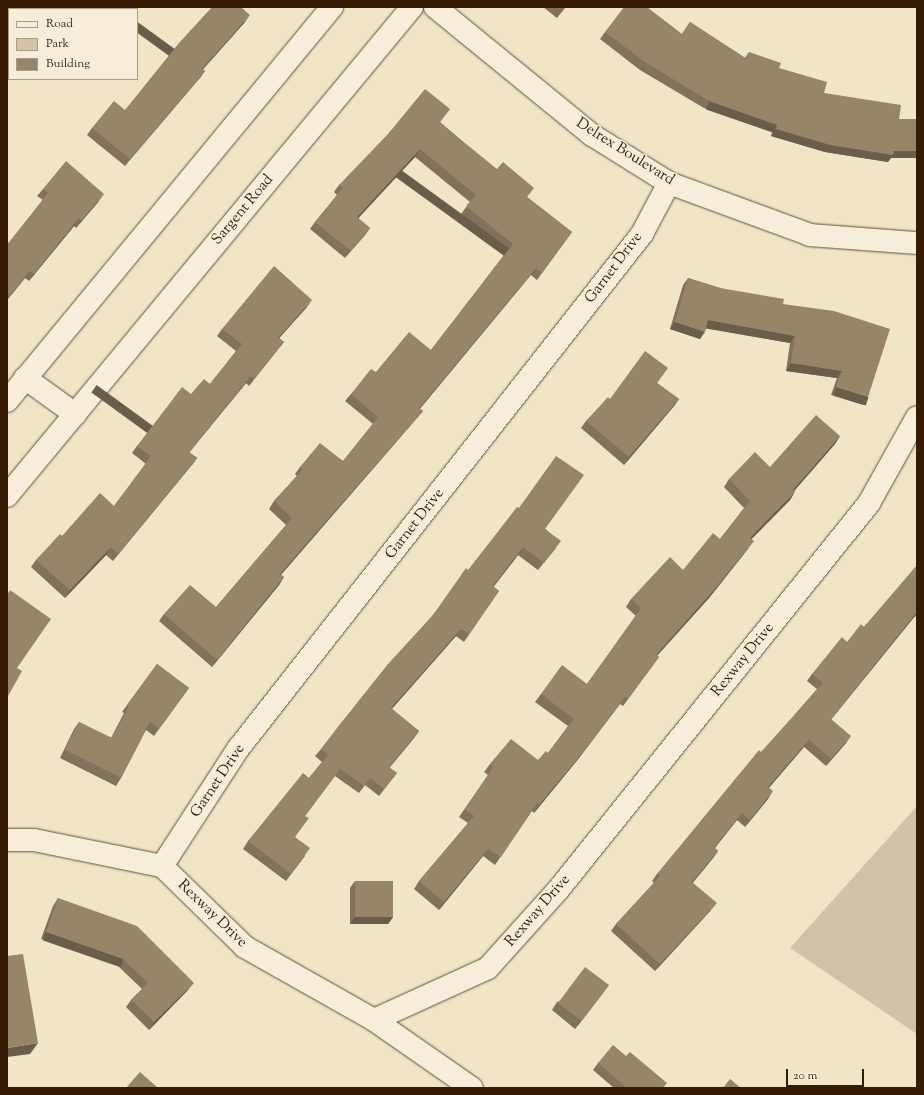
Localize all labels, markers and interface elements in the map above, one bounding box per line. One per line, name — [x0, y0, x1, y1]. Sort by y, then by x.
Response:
legend — [8, 8, 138, 80]
text: Road — [46, 15, 73, 33]
text: Park — [46, 35, 69, 53]
text: Building — [46, 55, 90, 73]
street label: Delrex Boulevard — [573, 115, 677, 189]
street label: Sargent Road — [208, 171, 278, 249]
street label: Garnet Drive — [581, 229, 647, 307]
street label: Garnet Drive — [382, 485, 448, 563]
street label: Rexway Drive — [708, 619, 778, 701]
street label: Garnet Drive — [187, 741, 249, 821]
street label: Rexway Drive — [502, 871, 574, 951]
street label: Rexway Drive — [173, 876, 251, 952]
scale bar — [788, 1061, 866, 1087]
text: 20 m — [793, 1067, 817, 1085]

